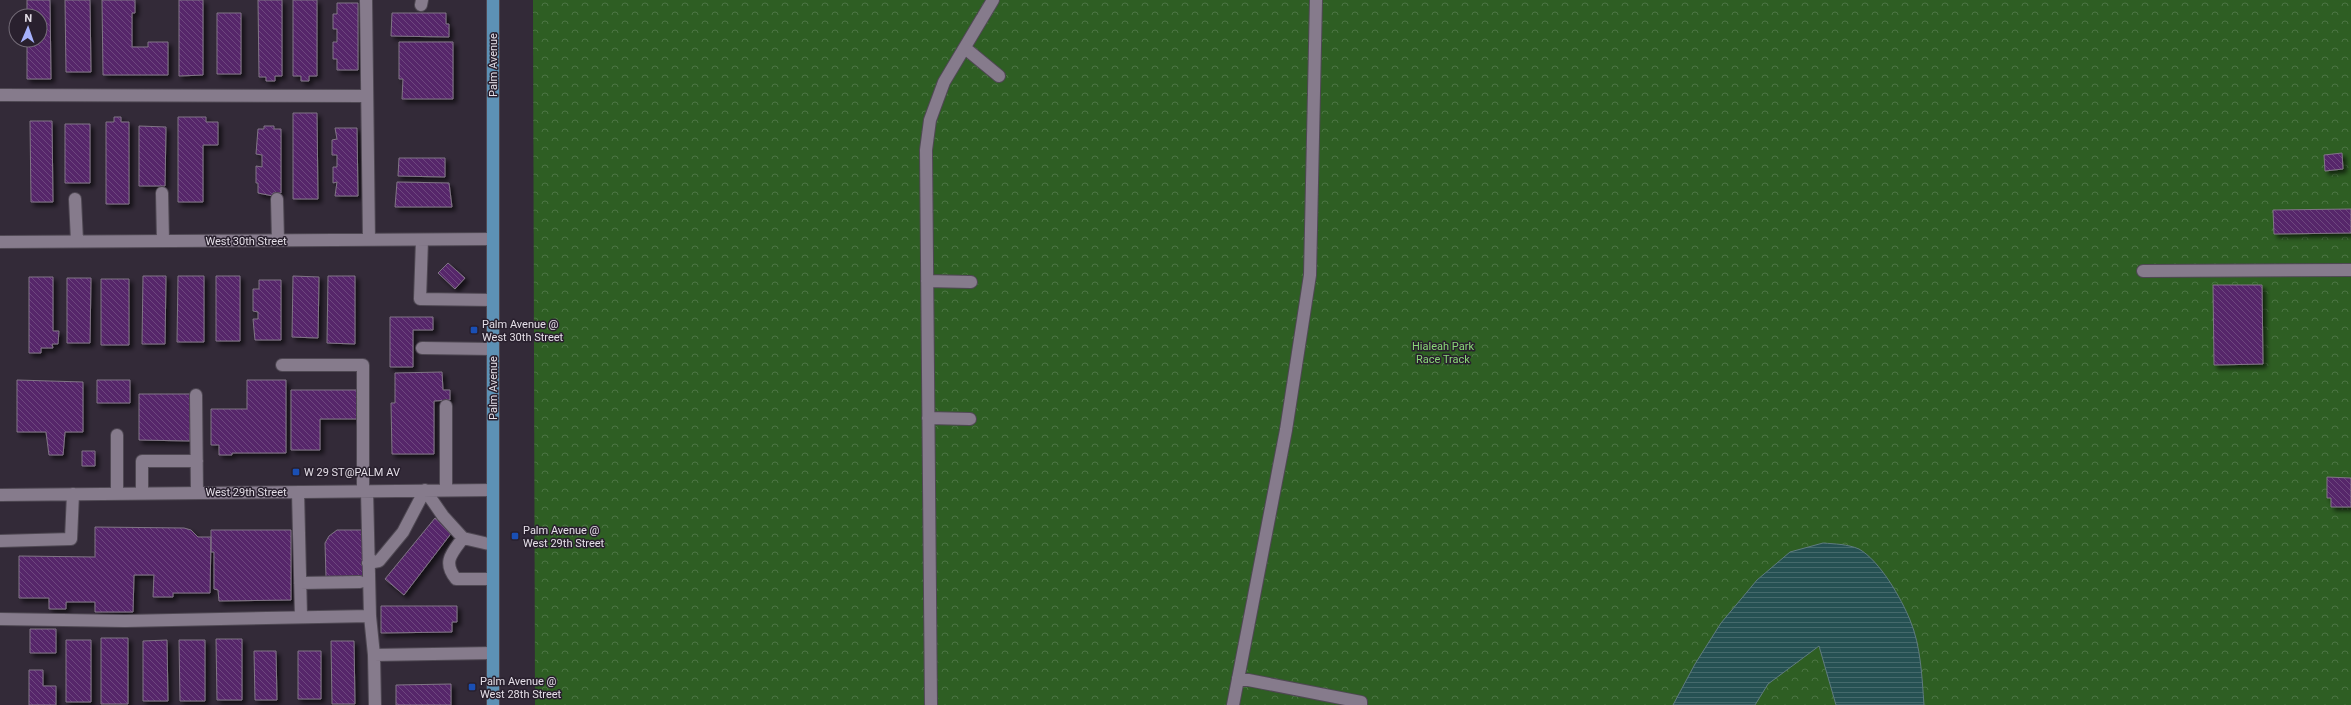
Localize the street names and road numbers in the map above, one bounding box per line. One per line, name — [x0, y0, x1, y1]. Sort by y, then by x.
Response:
street label: Palm Avenue — [487, 33, 500, 97]
street label: West 30th Street — [205, 235, 287, 248]
street label: Palm Avenue — [487, 356, 500, 420]
street label: West 29th Street — [205, 486, 287, 499]

